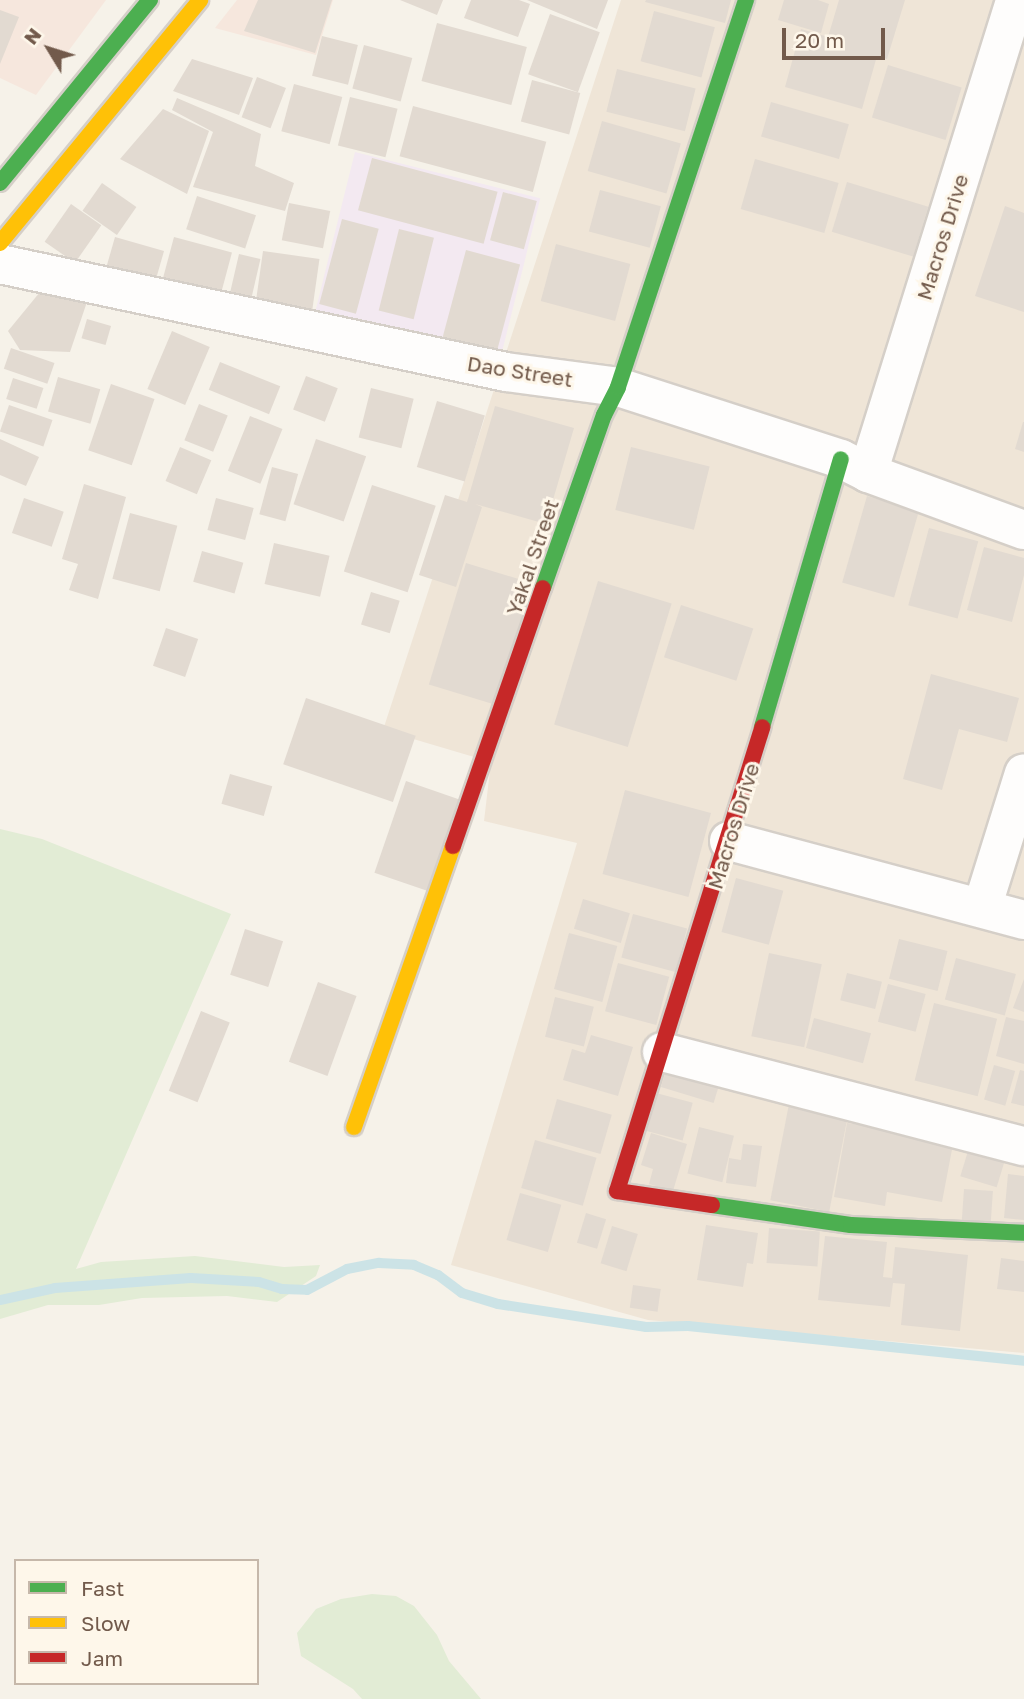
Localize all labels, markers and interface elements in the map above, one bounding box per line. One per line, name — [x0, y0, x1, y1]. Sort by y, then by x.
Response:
north arrow — [14, 14, 84, 84]
scale bar — [786, 14, 889, 58]
text: N — [19, 23, 46, 49]
text: 20 m — [795, 27, 844, 53]
street label: Macros Drive — [911, 171, 973, 303]
street label: Dao Street — [465, 350, 575, 392]
street label: Yakal Street — [500, 496, 564, 618]
street label: Macros Drive — [702, 760, 764, 892]
legend — [14, 1559, 259, 1685]
text: Fast — [81, 1575, 124, 1601]
text: Slow — [81, 1610, 130, 1636]
text: Jam — [81, 1645, 123, 1671]

